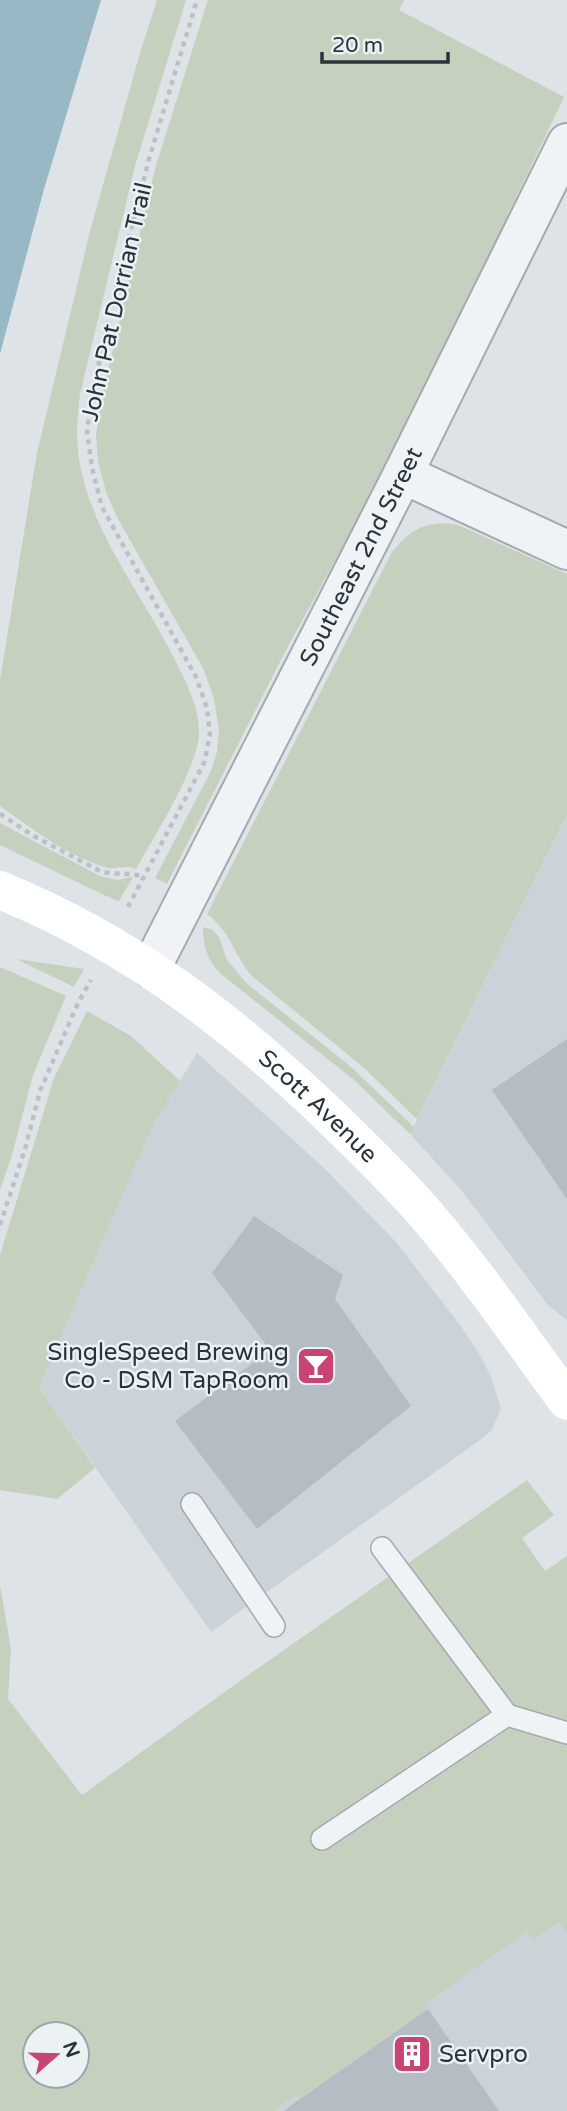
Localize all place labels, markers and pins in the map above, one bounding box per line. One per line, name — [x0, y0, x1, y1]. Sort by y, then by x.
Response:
place label: SingleSpeed Brewing Co - DSM TapRoom — [48, 1338, 289, 1395]
bar icon: SingleSpeed Brewing Co - DSM TapRoom — [295, 1345, 337, 1387]
building icon: Servpro — [391, 2033, 433, 2075]
place label: Servpro — [439, 2040, 528, 2069]

